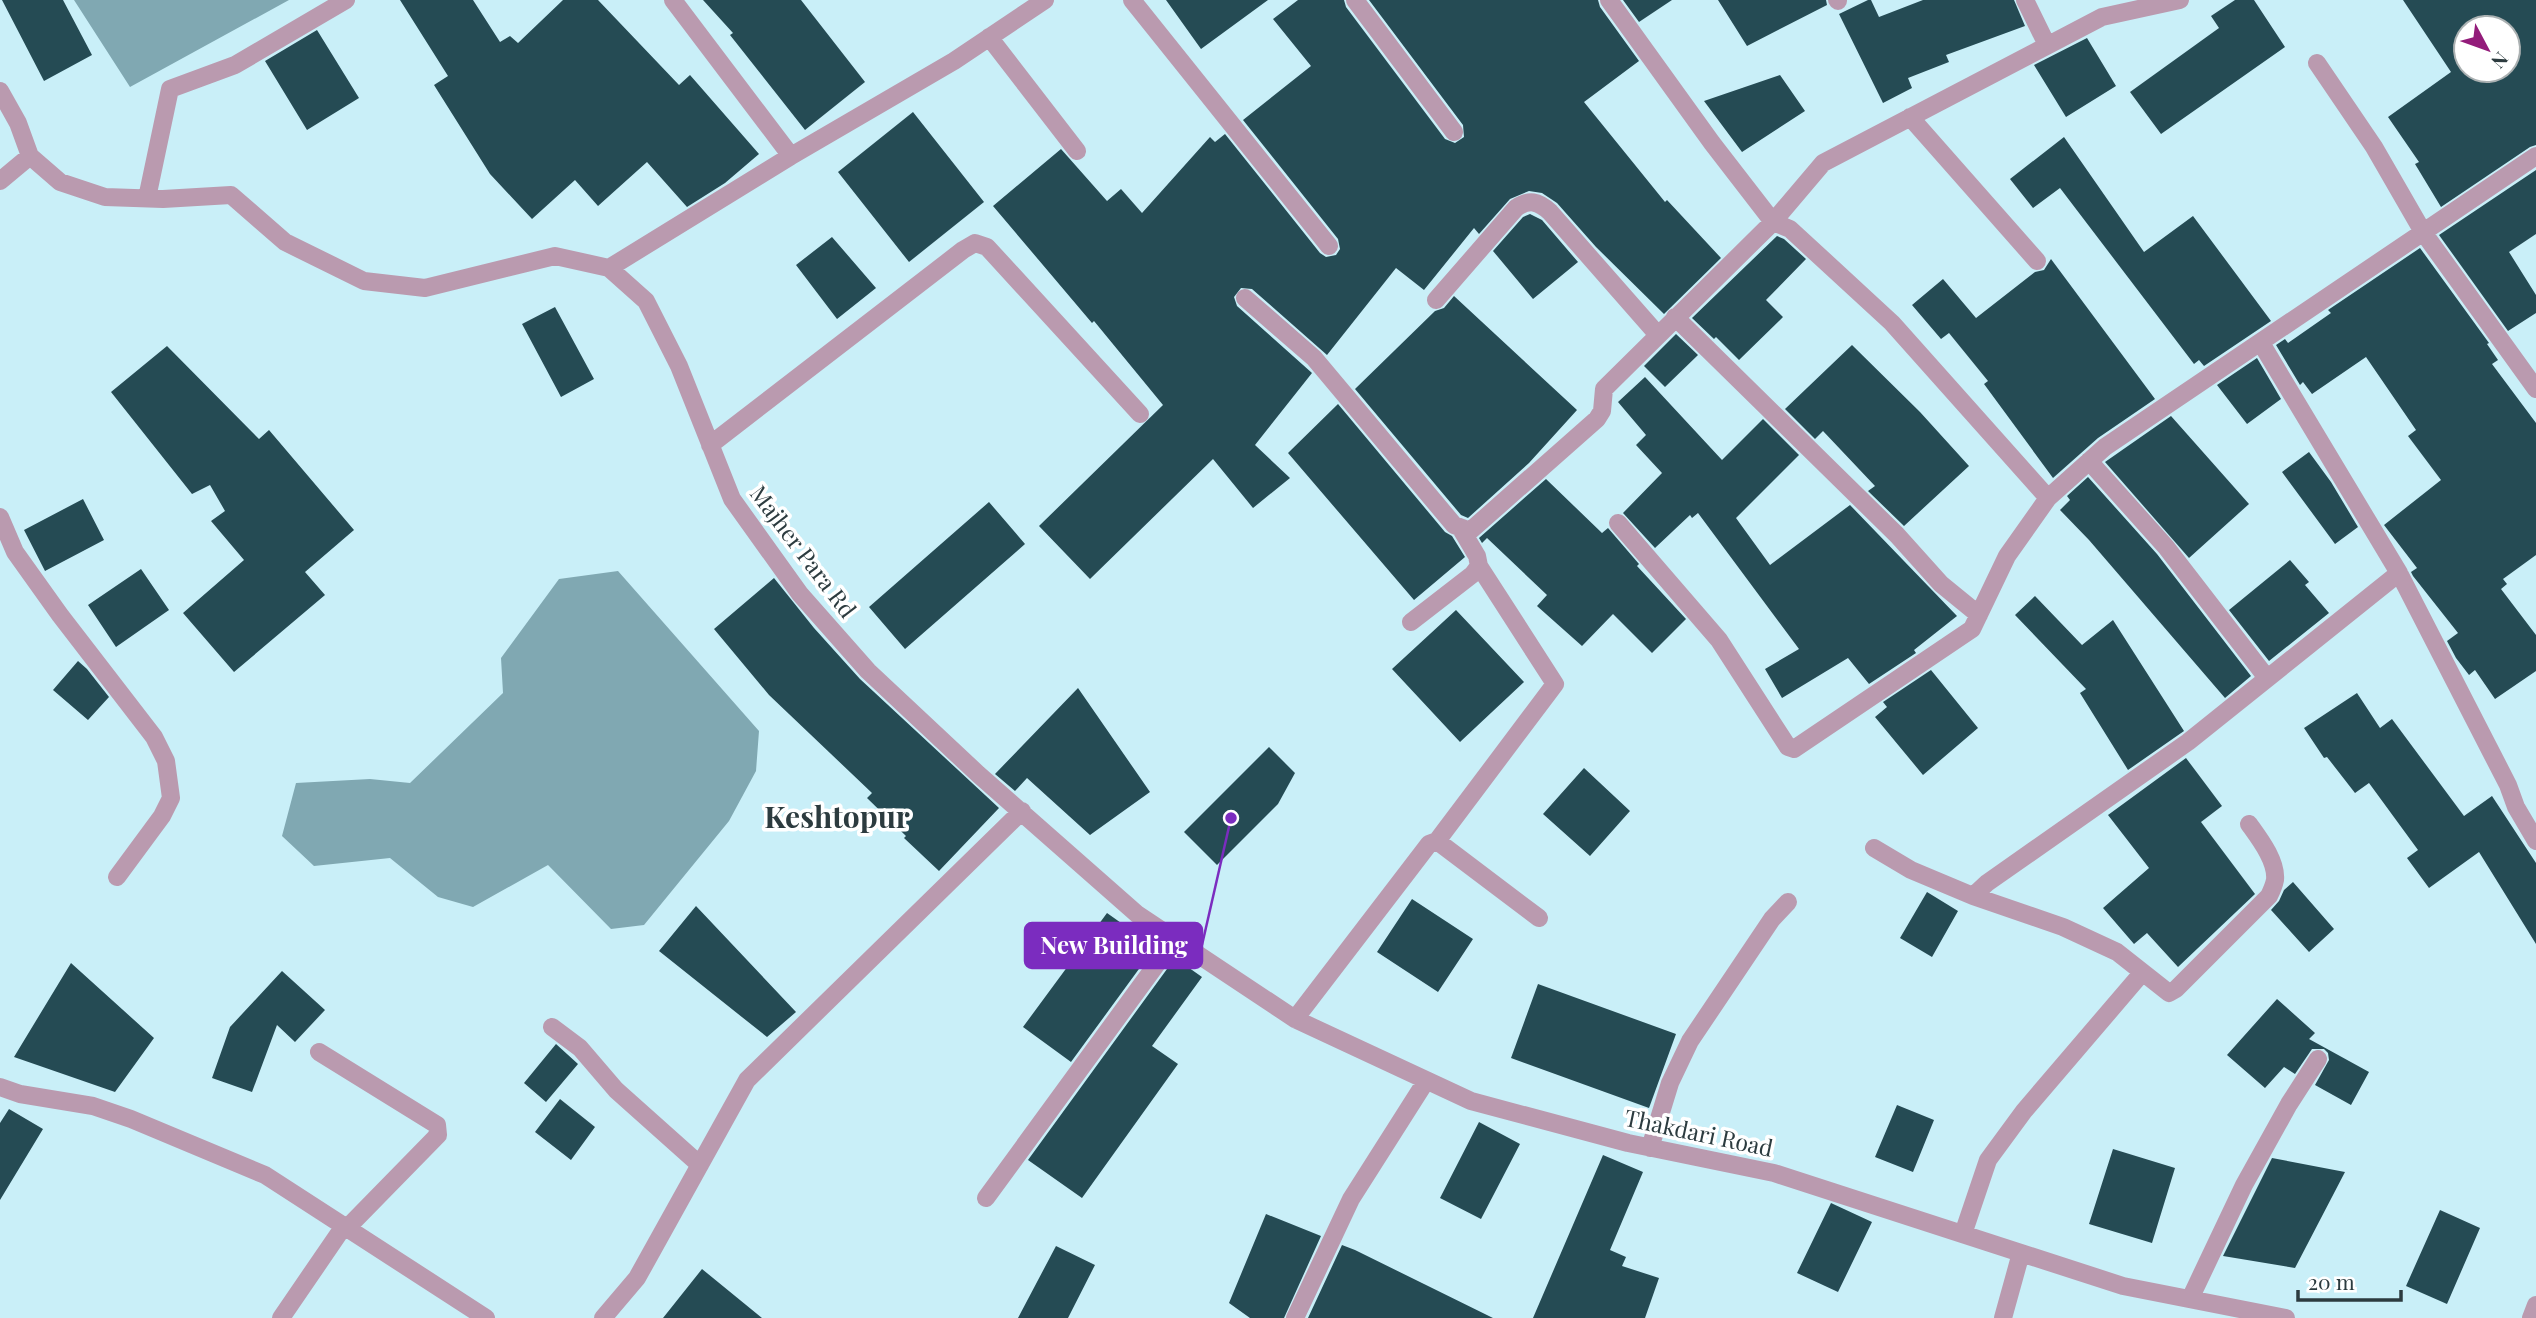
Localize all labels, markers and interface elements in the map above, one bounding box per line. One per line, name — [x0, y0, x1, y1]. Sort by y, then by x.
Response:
north arrow — [2452, 14, 2522, 84]
text: N — [2486, 47, 2515, 75]
street label: Majher Para Rd — [744, 478, 864, 624]
district label: Keshtopur — [764, 796, 910, 836]
callout: New Building — [1025, 923, 1202, 968]
text: New Building — [1040, 928, 1189, 960]
street label: Thakdari Road — [1622, 1101, 1776, 1163]
scale bar — [2298, 1258, 2401, 1302]
text: 20 m — [2308, 1267, 2355, 1295]

